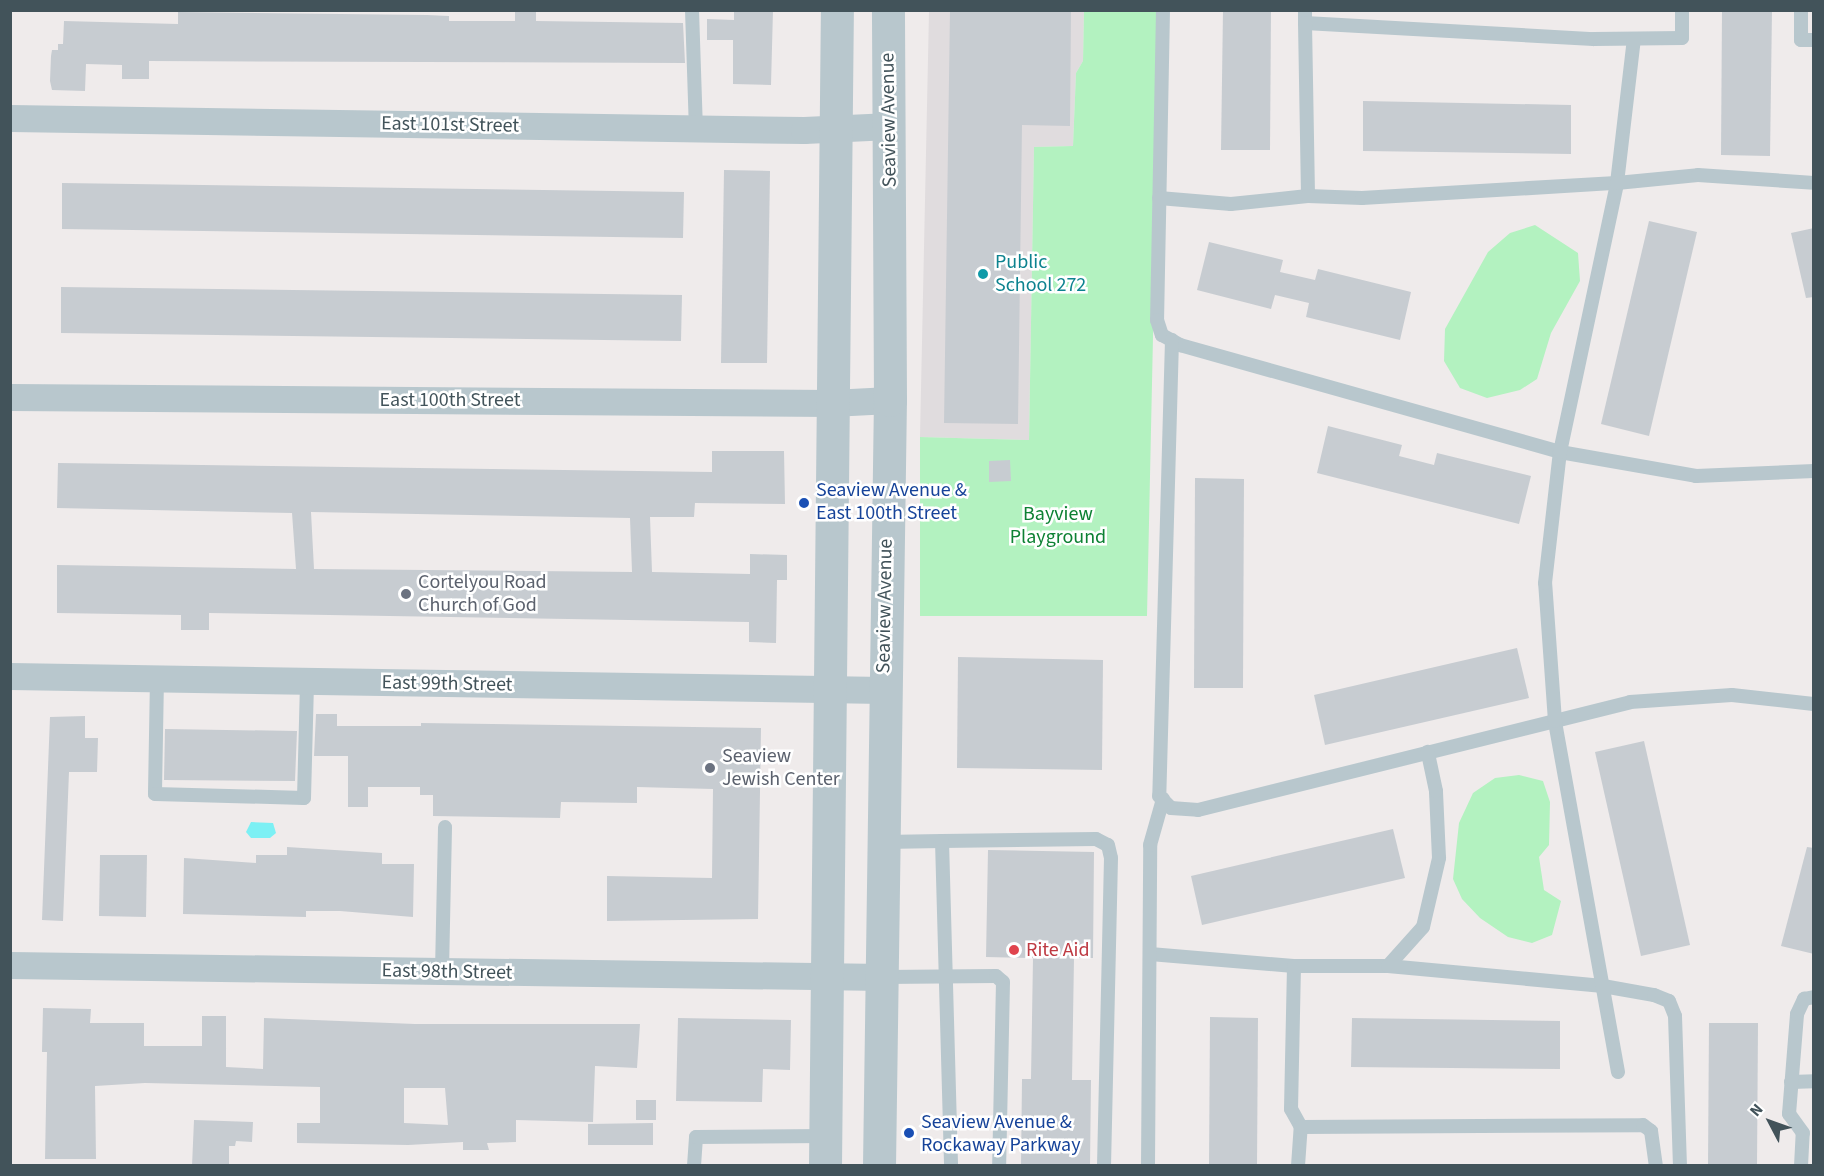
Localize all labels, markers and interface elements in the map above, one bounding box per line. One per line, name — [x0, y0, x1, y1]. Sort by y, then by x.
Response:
street label: Seaview Avenue — [876, 52, 902, 188]
street label: East 101st Street — [381, 112, 519, 138]
place label: Public School 272 — [995, 250, 1086, 297]
marker: Public School 272 — [976, 267, 990, 281]
street label: East 100th Street — [380, 388, 520, 412]
place label: Seaview Avenue & East 100th Street — [816, 479, 967, 526]
marker: Seaview Avenue & East 100th Street — [797, 496, 811, 510]
park label: Bayview Playground — [1010, 502, 1106, 549]
street label: Seaview Avenue — [872, 538, 898, 674]
place label: Cortelyou Road Church of God — [418, 570, 547, 617]
marker: Cortelyou Road Church of God — [399, 587, 413, 601]
street label: East 99th Street — [381, 671, 513, 697]
place label: Seaview Jewish Center — [722, 744, 840, 791]
marker: Seaview Jewish Center — [703, 761, 717, 775]
place label: Rite Aid — [1026, 938, 1090, 962]
marker: Rite Aid — [1007, 943, 1021, 957]
street label: East 98th Street — [381, 959, 513, 985]
north arrow — [1740, 1092, 1800, 1152]
text: N — [1745, 1099, 1768, 1121]
place label: Seaview Avenue & Rockaway Parkway — [921, 1110, 1081, 1157]
marker: Seaview Avenue & Rockaway Parkway — [902, 1126, 916, 1140]

